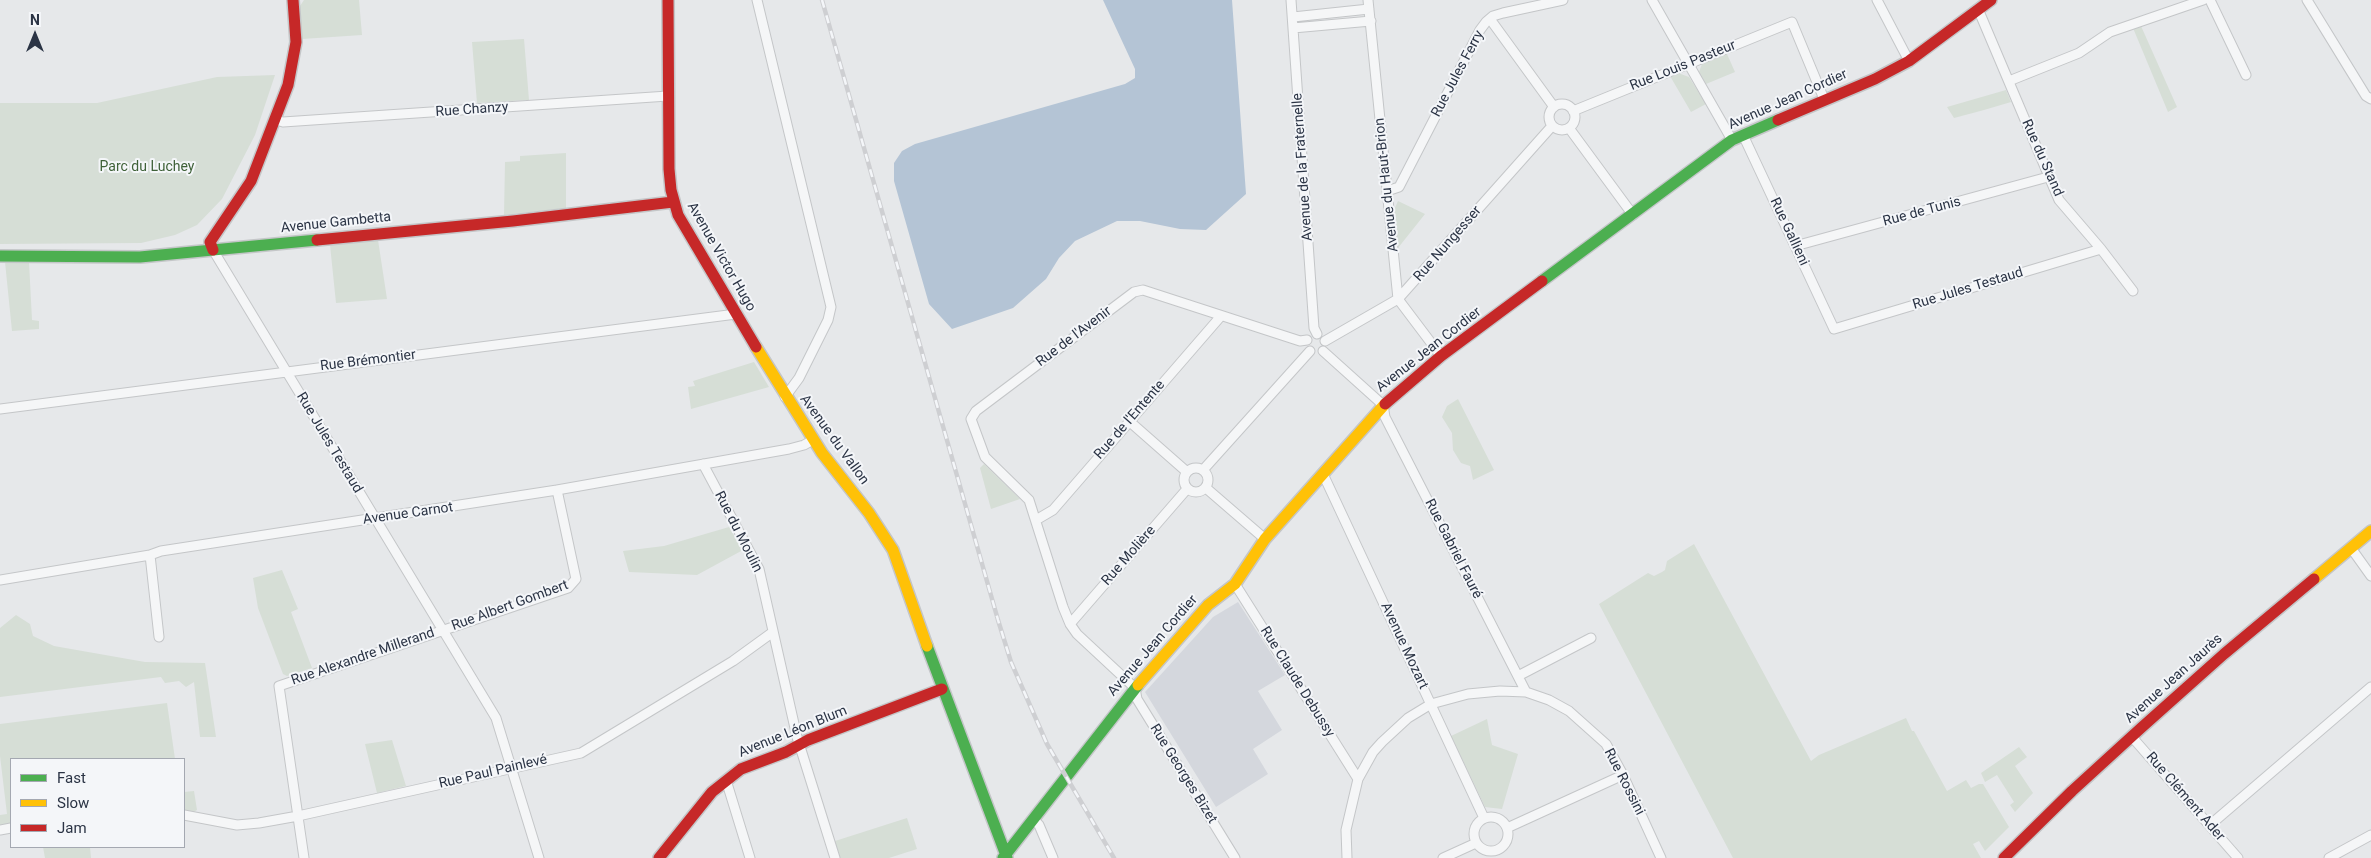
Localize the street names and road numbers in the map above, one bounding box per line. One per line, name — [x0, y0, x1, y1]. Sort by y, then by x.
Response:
street label: Rue Jules Ferry — [1428, 28, 1488, 120]
street label: Rue Louis Pasteur — [1628, 37, 1738, 95]
street label: Avenue Jean Cordier — [1726, 66, 1850, 134]
street label: Avenue de la Fraternelle — [1289, 92, 1317, 242]
street label: Rue Chanzy — [435, 99, 509, 121]
street label: Avenue du Haut-Brion — [1372, 117, 1402, 253]
street label: Rue du Stand — [2018, 117, 2066, 199]
street label: Rue de Tunis — [1881, 194, 1963, 230]
street label: Rue Gallieni — [1766, 195, 1812, 269]
street label: Avenue Victor Hugo — [683, 199, 759, 315]
street label: Rue Nungesser — [1411, 203, 1485, 285]
street label: Avenue Gambetta — [280, 209, 392, 237]
street label: Rue Jules Testaud — [1911, 264, 2025, 314]
street label: Rue de l'Avenir — [1033, 303, 1115, 371]
street label: Avenue Jean Cordier — [1373, 304, 1485, 396]
street label: Rue Brémontier — [319, 347, 417, 375]
street label: Rue de l'Entente — [1091, 377, 1169, 463]
street label: Rue Jules Testaud — [292, 390, 366, 496]
street label: Avenue du Vallon — [796, 392, 872, 488]
street label: Rue du Moulin — [710, 489, 766, 575]
street label: Rue Gabriel Fauré — [1421, 496, 1485, 602]
street label: Avenue Carnot — [362, 499, 454, 529]
street label: Rue Molière — [1098, 523, 1160, 589]
street label: Rue Albert Gombert — [449, 577, 571, 635]
street label: Avenue Jean Cordier — [1105, 592, 1201, 700]
street label: Avenue Mozart — [1377, 600, 1431, 692]
street label: Rue Claude Debussy — [1256, 624, 1338, 740]
street label: Rue Alexandre Millerand — [289, 625, 437, 689]
street label: Avenue Jean Jaurès — [2122, 631, 2226, 727]
street label: Avenue Léon Blum — [736, 703, 850, 761]
street label: Rue Georges Bizet — [1146, 721, 1220, 827]
street label: Rue Rossini — [1600, 746, 1648, 818]
street label: Rue Clément Ader — [2142, 749, 2228, 845]
street label: Rue Paul Painlevé — [437, 751, 549, 793]

